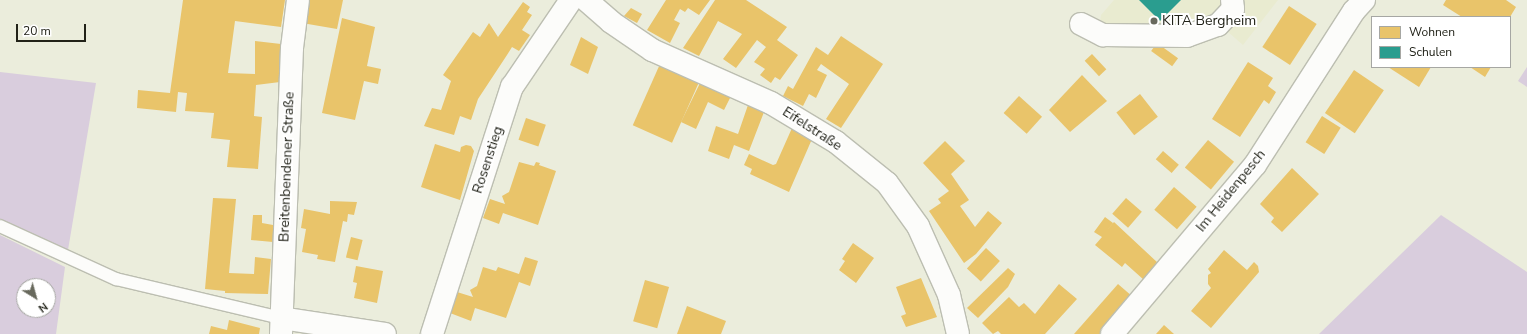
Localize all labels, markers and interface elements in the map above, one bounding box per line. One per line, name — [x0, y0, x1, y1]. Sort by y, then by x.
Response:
place label: KITA Bergheim — [1162, 13, 1256, 29]
scale bar — [18, 16, 88, 42]
marker: KITA Bergheim — [1149, 16, 1159, 26]
legend — [1371, 16, 1511, 68]
text: 20 m — [23, 23, 51, 39]
text: Wohnen — [1409, 24, 1455, 40]
text: Schulen — [1409, 44, 1452, 60]
street label: Breitenbendener Straße — [276, 92, 298, 242]
street label: Eifelstraße — [779, 104, 845, 154]
street label: Rosenstieg — [469, 124, 507, 196]
street label: Im Heidenpesch — [1193, 147, 1269, 235]
north arrow — [16, 278, 56, 318]
text: N — [35, 299, 51, 316]

